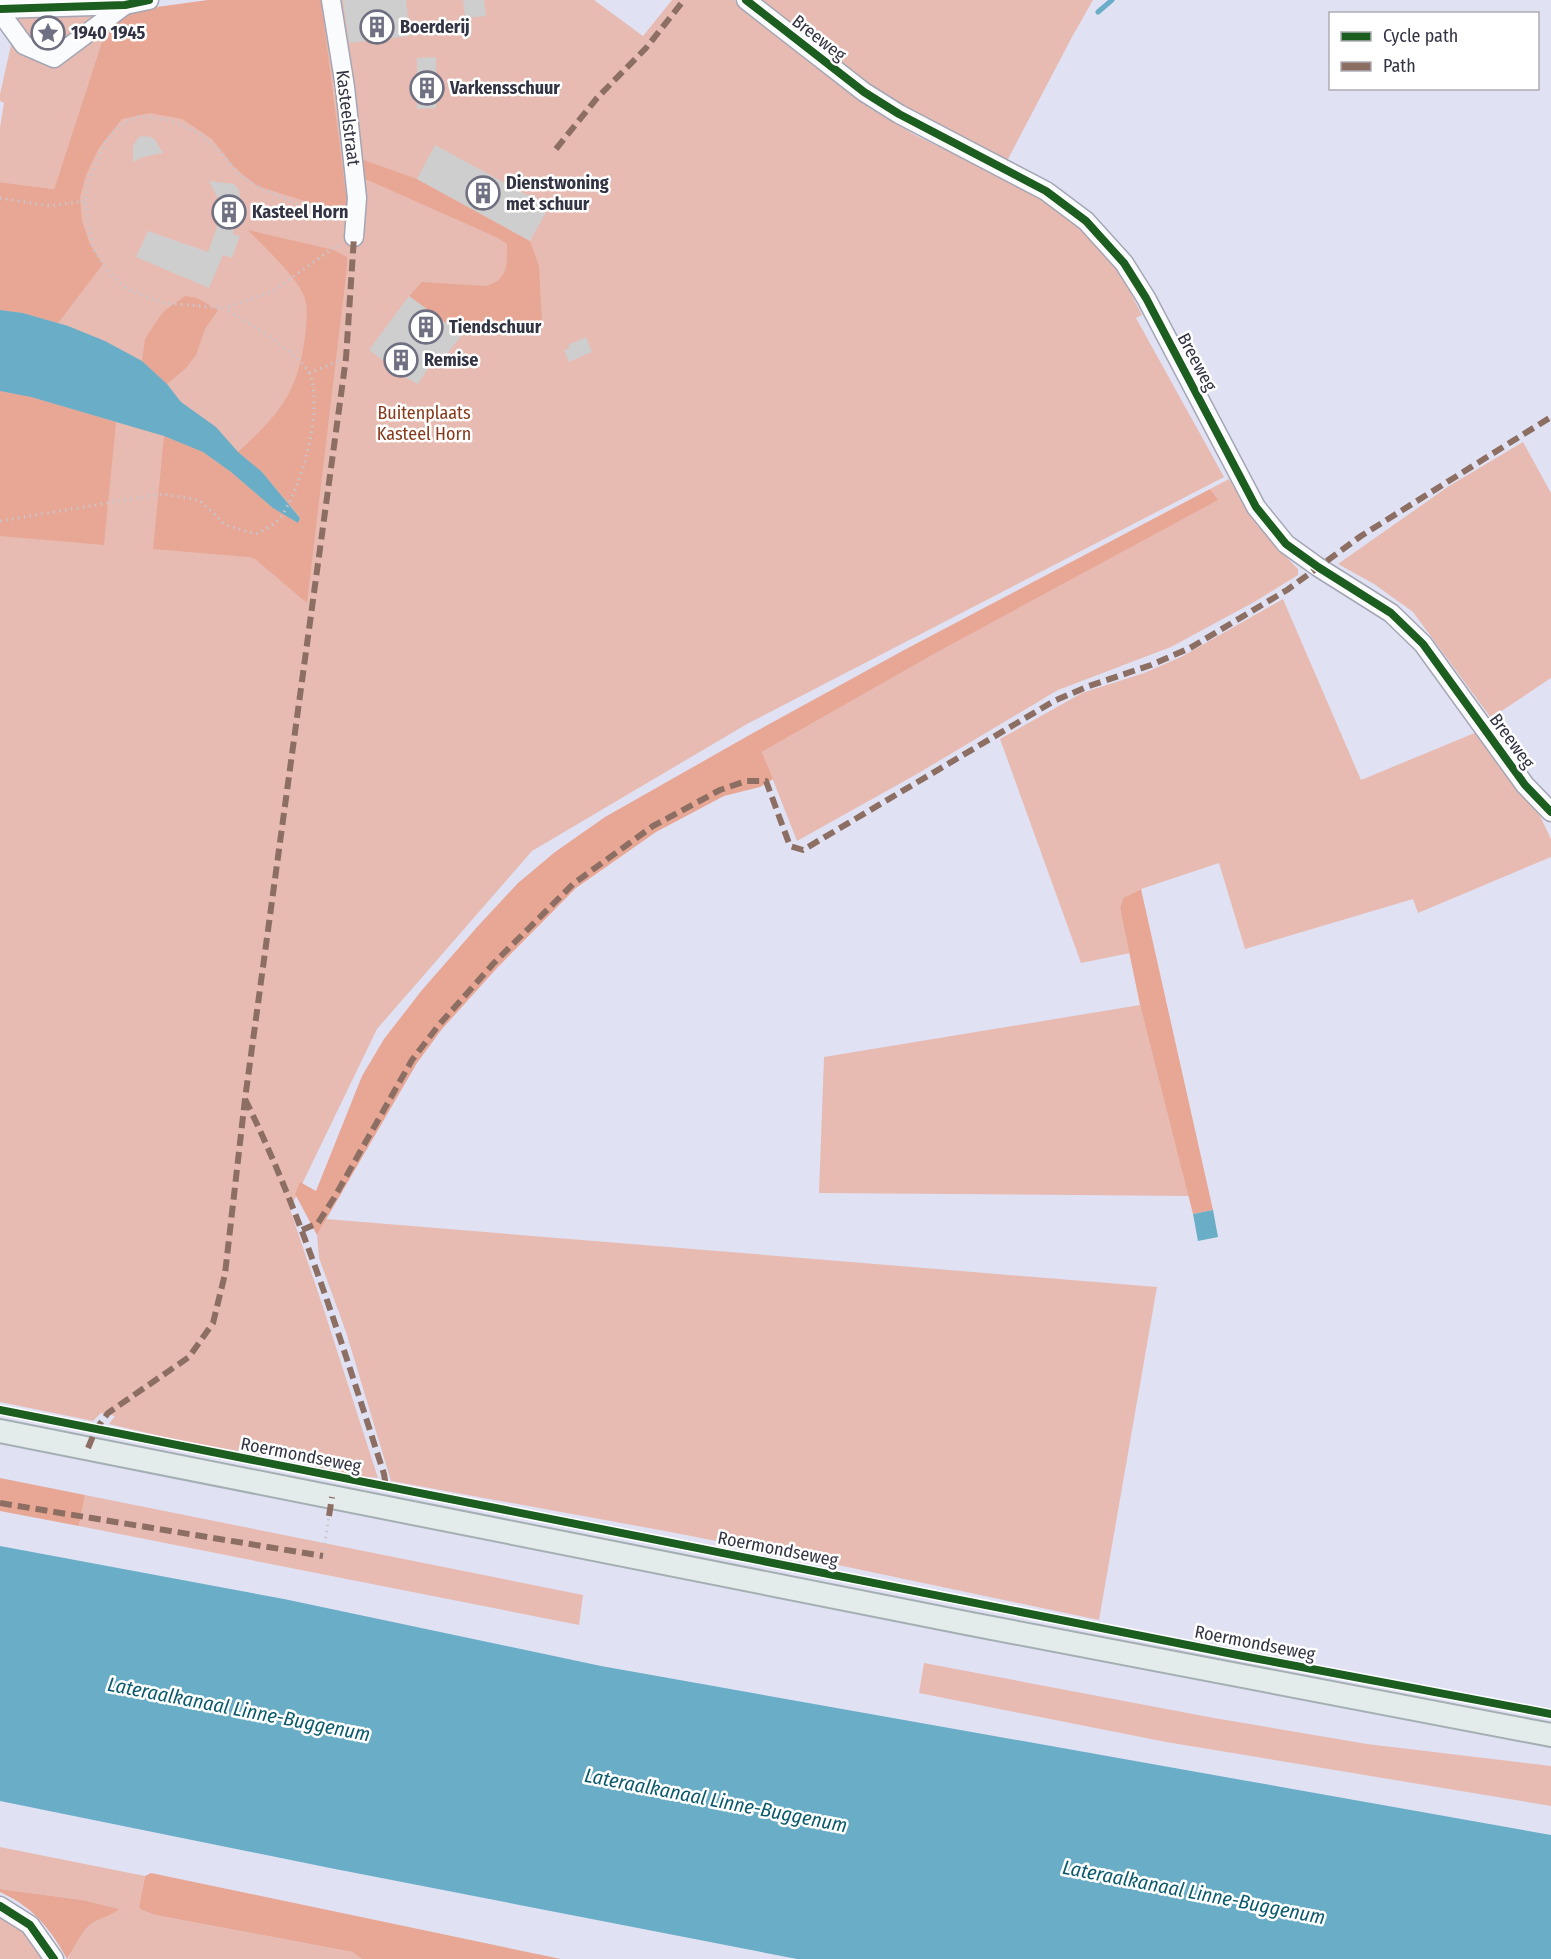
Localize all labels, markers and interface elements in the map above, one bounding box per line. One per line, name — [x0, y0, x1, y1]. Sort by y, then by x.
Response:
building icon: Boerderij — [359, 9, 395, 45]
street label: Breeweg — [788, 10, 851, 66]
legend — [1329, 12, 1539, 90]
place icon: 1940 1945 — [30, 15, 66, 51]
place label: Boerderij — [400, 16, 470, 38]
place label: 1940 1945 — [71, 22, 145, 44]
text: Cycle path — [1383, 25, 1458, 47]
text: Path — [1383, 55, 1416, 77]
street label: Kasteelstraat — [331, 69, 365, 167]
building icon: Varkensschuur — [409, 70, 445, 106]
place label: Varkensschuur — [449, 77, 560, 99]
place label: Dienstwoning met schuur — [506, 172, 609, 215]
building icon: Dienstwoning met schuur — [465, 175, 501, 211]
building icon: Kasteel Horn — [211, 194, 247, 230]
place label: Kasteel Horn — [252, 201, 348, 223]
building icon: Tiendschuur — [408, 309, 444, 345]
place label: Tiendschuur — [449, 316, 542, 338]
street label: Breeweg — [1173, 329, 1222, 395]
building icon: Remise — [383, 342, 419, 378]
place label: Remise — [424, 349, 478, 371]
park label: Buitenplaats Kasteel Horn — [377, 402, 471, 445]
street label: Breeweg — [1485, 709, 1540, 773]
street label: Roermondseweg — [239, 1433, 364, 1478]
street label: Roermondseweg — [716, 1527, 841, 1572]
street label: Roermondseweg — [1193, 1621, 1318, 1666]
water label: Lateraalkanaal Linne-Buggenum — [106, 1672, 372, 1746]
water label: Lateraalkanaal Linne-Buggenum — [583, 1763, 849, 1837]
water label: Lateraalkanaal Linne-Buggenum — [1061, 1855, 1327, 1929]

